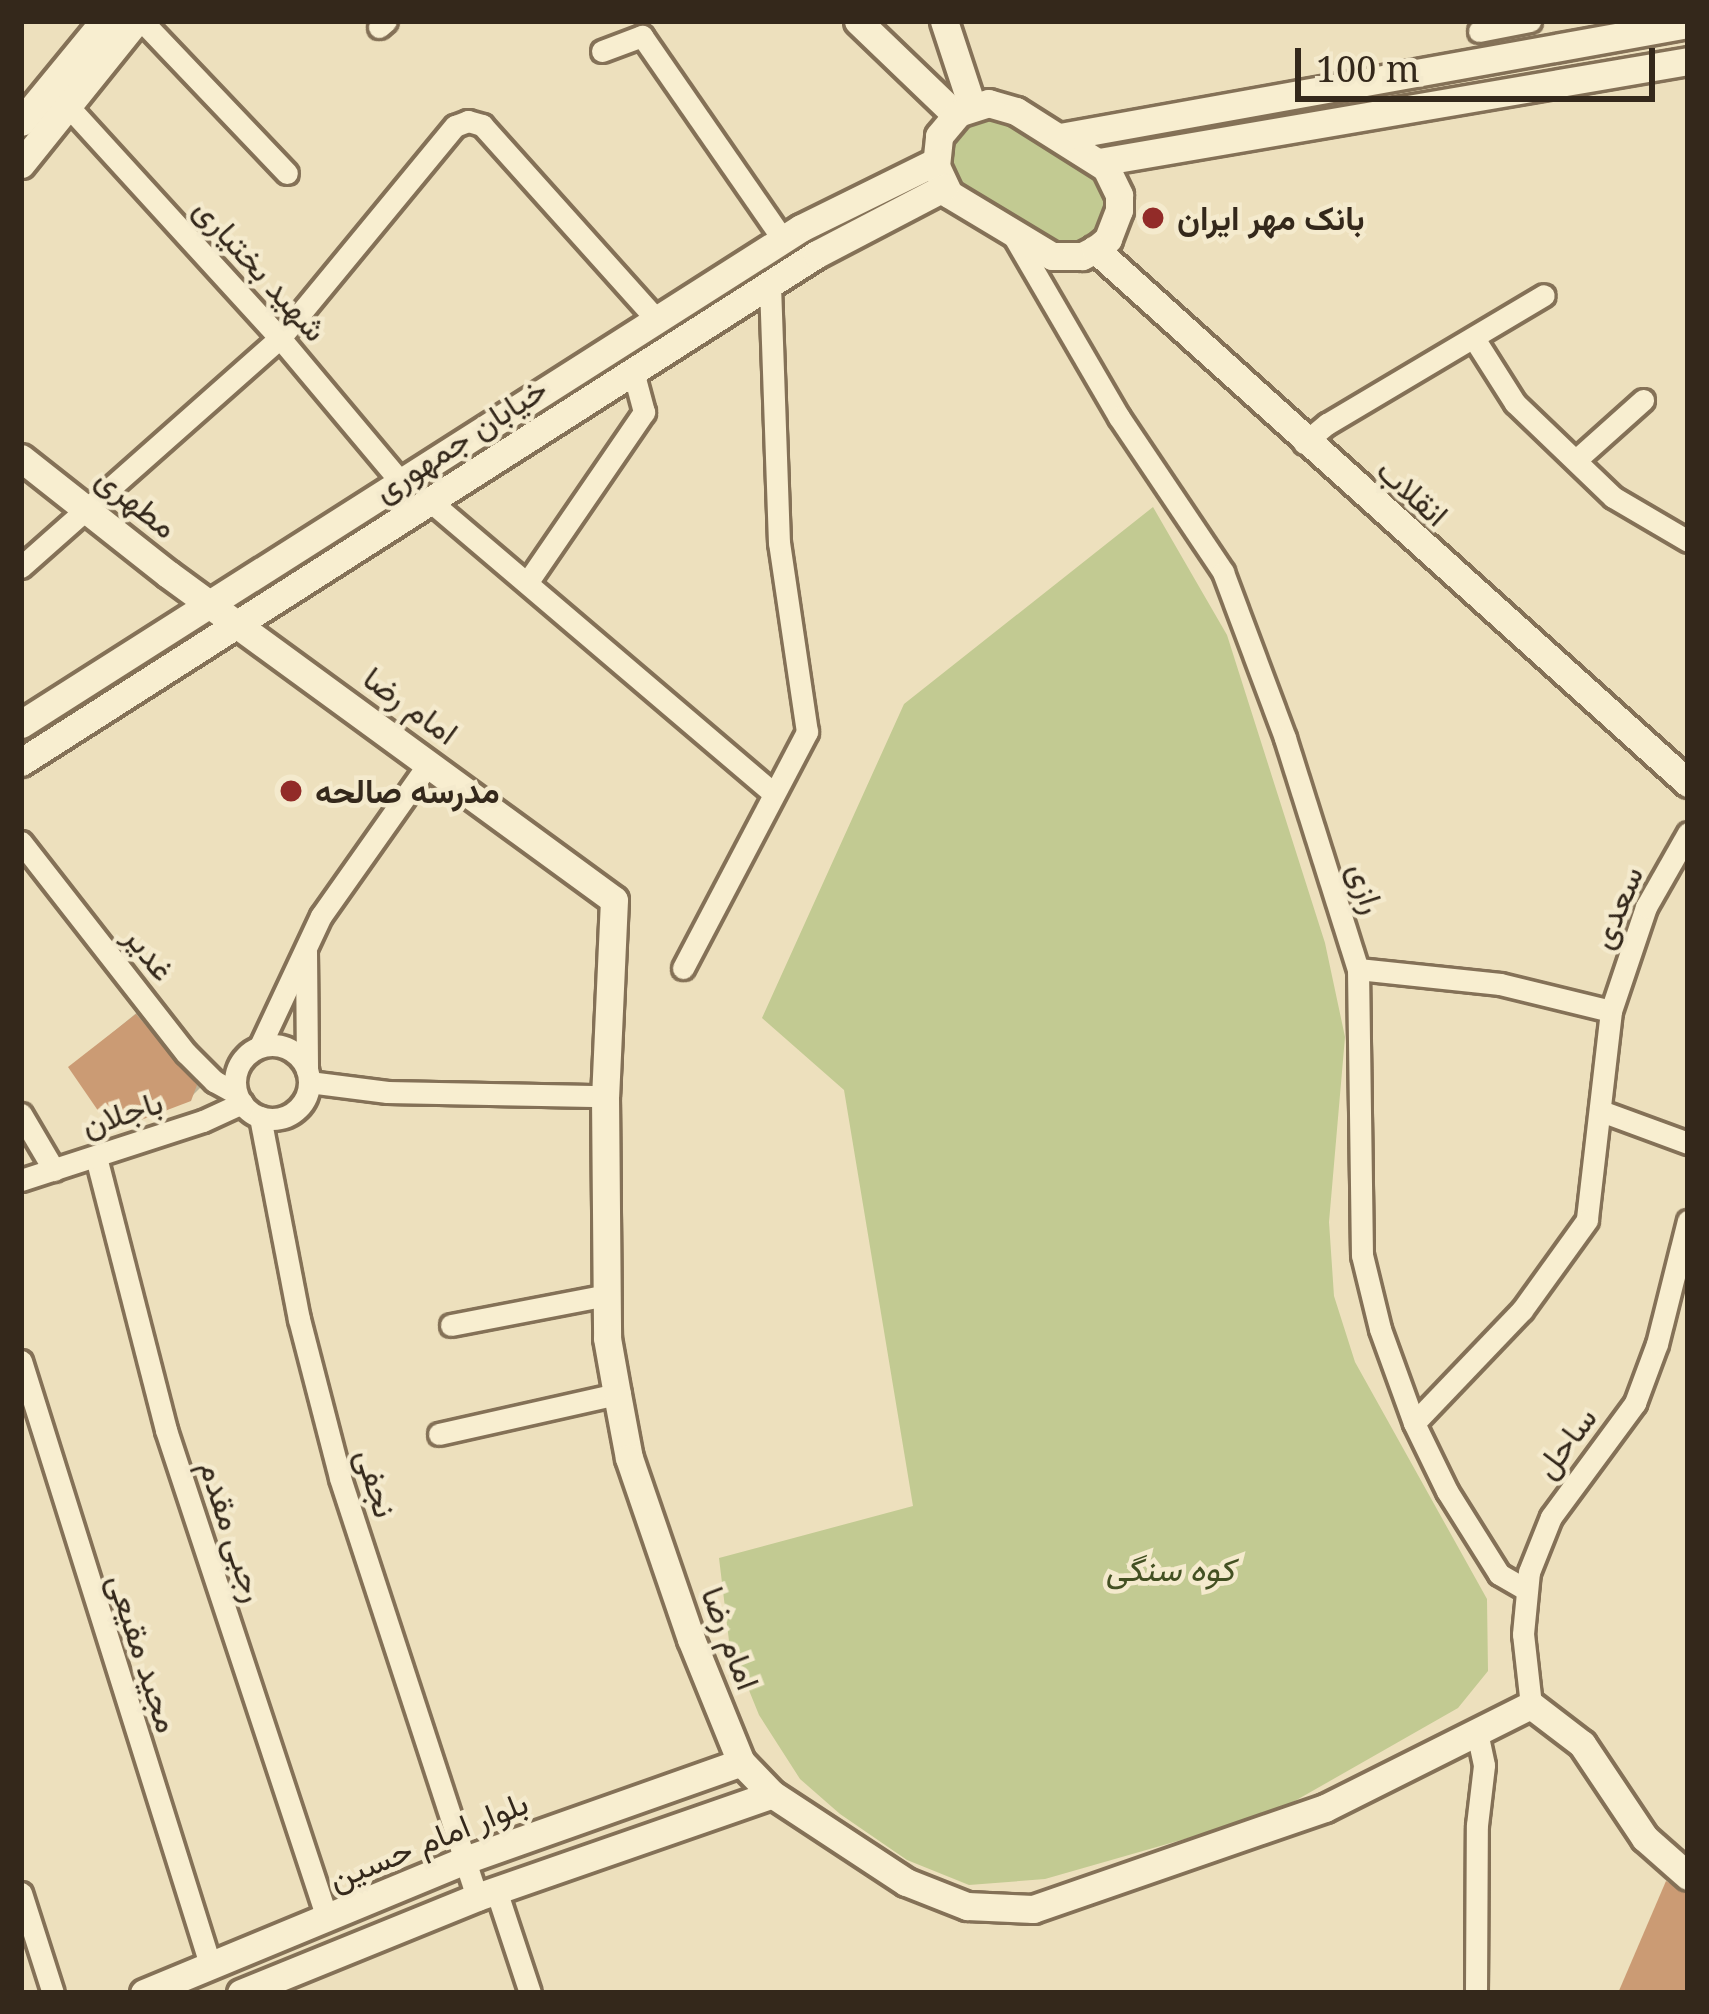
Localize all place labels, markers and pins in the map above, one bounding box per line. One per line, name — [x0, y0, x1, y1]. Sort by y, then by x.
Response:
place label: بانک مهر ایران — [1177, 198, 1364, 238]
marker: بانک مهر ایران — [1140, 205, 1166, 231]
place label: مدرسه صالحه — [315, 771, 500, 811]
marker: مدرسه صالحه — [278, 778, 304, 804]

